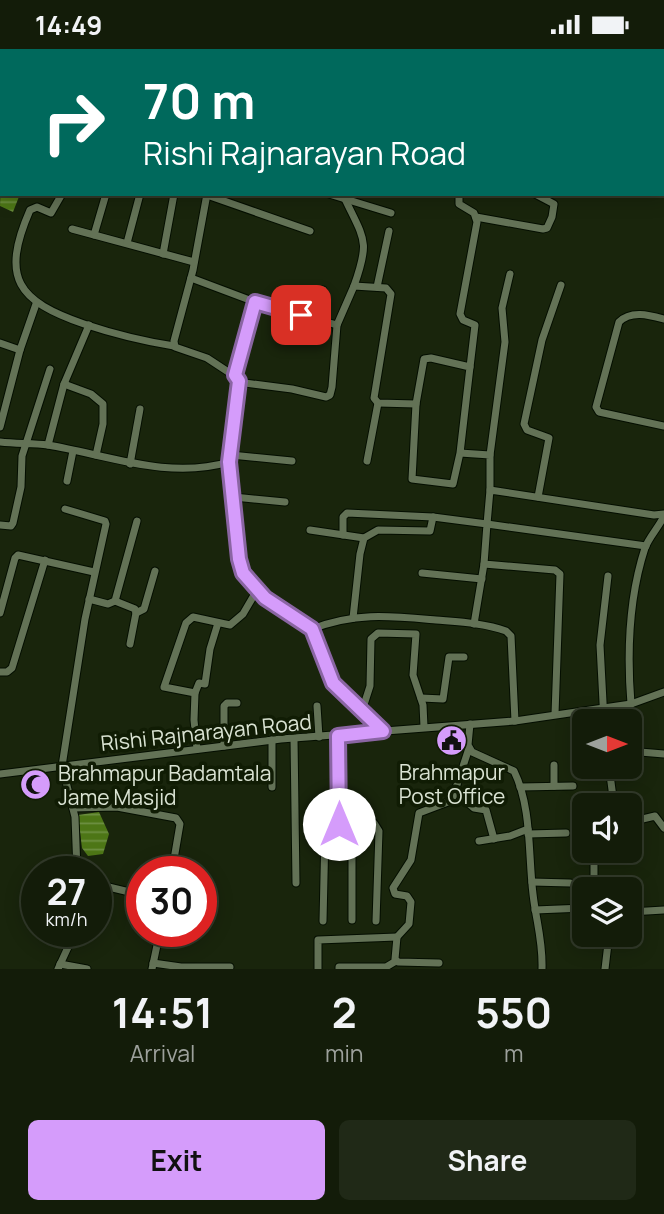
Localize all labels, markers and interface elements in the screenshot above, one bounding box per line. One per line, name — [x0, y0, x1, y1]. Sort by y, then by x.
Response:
text: 14:49 — [35, 7, 102, 43]
text: 70 m — [143, 67, 255, 134]
icon: right — [28, 77, 119, 168]
text: Rishi Rajnarayan Road — [143, 131, 466, 175]
pin — [271, 285, 331, 345]
icon: arrive — [282, 296, 320, 334]
street label: Rishi Rajnarayan Road — [99, 707, 313, 757]
north arrow — [572, 709, 642, 779]
map controls — [572, 709, 642, 947]
public building icon: Brahmapur Post Office — [435, 723, 469, 757]
place label: Brahmapur Post Office — [399, 758, 505, 810]
place label: Brahmapur Badamtala Jame Masjid — [58, 759, 271, 811]
mosque icon: Brahmapur Badamtala Jame Masjid — [18, 768, 52, 802]
position arrow — [302, 787, 376, 861]
button: sound — [572, 793, 642, 863]
speed limit sign: 30 — [126, 856, 217, 947]
text: 27 — [47, 868, 86, 916]
button: layers — [572, 877, 642, 947]
text: km/h — [46, 907, 87, 931]
text: 14:51 — [112, 983, 213, 1041]
text: 2 — [332, 983, 357, 1041]
text: 550 — [475, 983, 552, 1041]
text: Arrival — [130, 1037, 195, 1069]
text: min — [325, 1037, 364, 1069]
text: m — [504, 1037, 523, 1069]
button: Exit — [28, 1120, 325, 1200]
button: Share — [339, 1120, 636, 1200]

